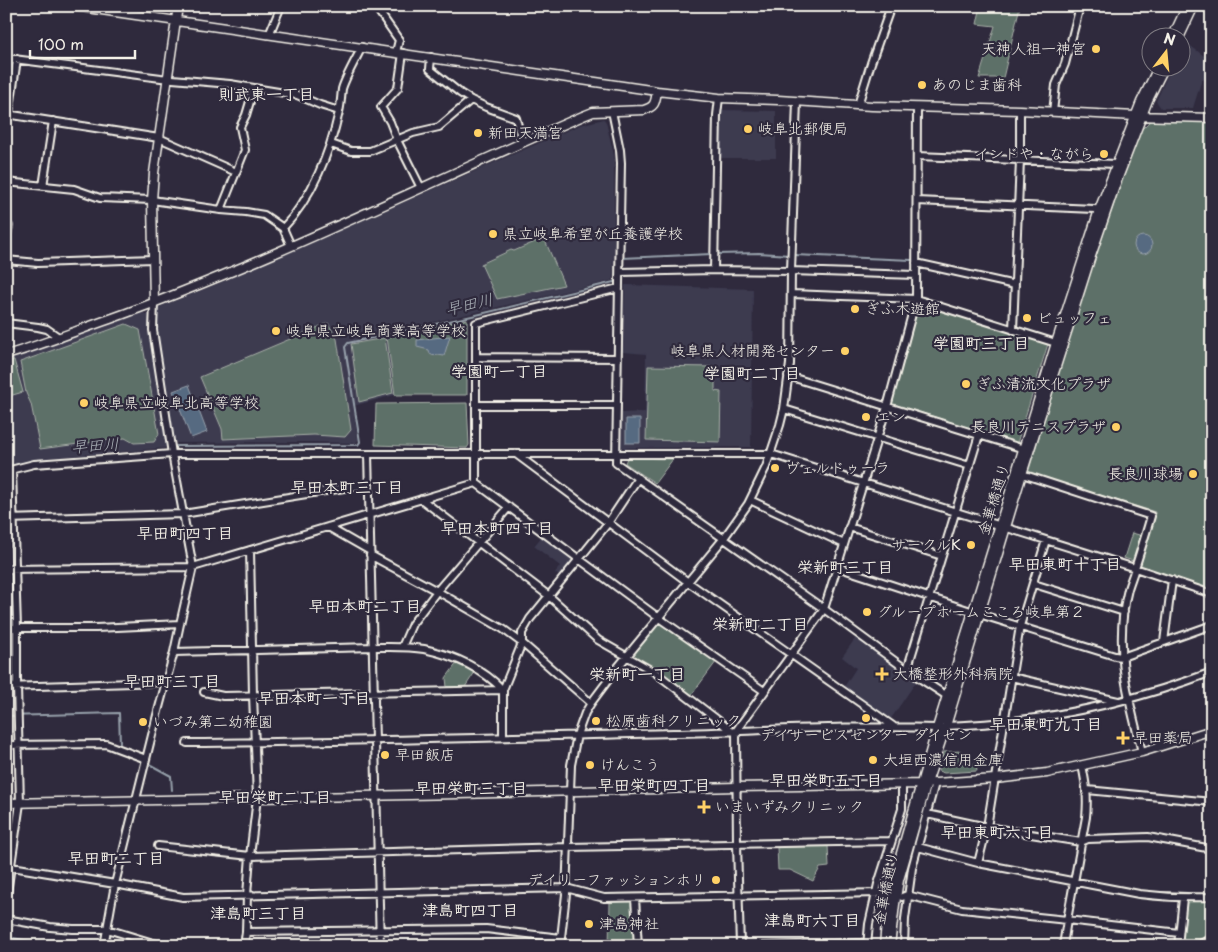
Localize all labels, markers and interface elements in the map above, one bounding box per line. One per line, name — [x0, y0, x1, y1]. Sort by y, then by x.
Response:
text: N — [1161, 27, 1178, 51]
scale bar — [30, 28, 135, 60]
north arrow — [1140, 28, 1190, 78]
text: 100 m — [38, 32, 84, 55]
place label: 天神人祖一神宮 — [981, 36, 1086, 59]
marker: 天神人祖一神宮 — [1090, 43, 1102, 55]
place label: あのじま歯科 — [932, 72, 1022, 95]
marker: あのじま歯科 — [916, 79, 928, 91]
district label: 則武東一丁目 — [218, 81, 314, 105]
place label: 岐阜北郵便局 — [758, 116, 848, 139]
place label: 新田天満宮 — [488, 120, 563, 143]
marker: 岐阜北郵便局 — [742, 123, 754, 135]
marker: 新田天満宮 — [472, 127, 484, 139]
place label: インドや・ながら — [974, 141, 1094, 164]
marker: インドや・ながら — [1098, 148, 1110, 160]
place label: 県立岐阜希望が丘養護学校 — [503, 221, 683, 244]
marker: 県立岐阜希望が丘養護学校 — [487, 228, 499, 240]
water label: 早田川 — [443, 286, 495, 320]
place label: ぎふ木遊館 — [865, 296, 940, 319]
marker: ぎふ木遊館 — [849, 303, 861, 315]
place label: ビュッフェ — [1037, 305, 1112, 328]
marker: ビュッフェ — [1021, 312, 1033, 324]
place label: 岐阜県立岐阜商業高等学校 — [286, 318, 466, 341]
marker: 岐阜県立岐阜商業高等学校 — [270, 325, 282, 337]
district label: 学園町三丁目 — [933, 330, 1029, 354]
place label: 岐阜県人材開発センター — [671, 338, 835, 361]
marker: 岐阜県人材開発センター — [839, 345, 851, 357]
district label: 学園町一丁目 — [451, 358, 547, 382]
district label: 学園町二丁目 — [704, 360, 800, 384]
place label: ぎふ清流文化プラザ — [976, 371, 1111, 394]
marker: ぎふ清流文化プラザ — [960, 378, 972, 390]
place label: 岐阜県立岐阜北高等学校 — [94, 390, 259, 413]
marker: 岐阜県立岐阜北高等学校 — [78, 397, 90, 409]
place label: エン — [876, 404, 906, 427]
marker: エン — [860, 411, 872, 423]
place label: 長良川テニスプラザ — [971, 414, 1106, 437]
marker: 長良川テニスプラザ — [1110, 421, 1122, 433]
water label: 早田川 — [70, 430, 120, 458]
place label: ヴェルドゥーラ — [785, 455, 890, 478]
street label: 金華橋通り — [971, 459, 1015, 538]
place label: 長良川球場 — [1108, 461, 1183, 484]
marker: ヴェルドゥーラ — [769, 462, 781, 474]
marker: 長良川球場 — [1187, 468, 1199, 480]
district label: 早田本町三丁目 — [291, 474, 403, 498]
district label: 早田本町四丁目 — [441, 515, 553, 539]
district label: 早田町四丁目 — [137, 520, 233, 544]
place label: サークルK — [892, 532, 961, 555]
marker: サークルK — [965, 539, 977, 551]
district label: 早田東町十丁目 — [1009, 551, 1121, 575]
district label: 栄新町三丁目 — [797, 554, 893, 578]
district label: 早田本町二丁目 — [309, 593, 421, 617]
place label: グループホームこころ岐阜第２ — [877, 599, 1085, 622]
marker: グループホームこころ岐阜第２ — [861, 606, 873, 618]
district label: 栄新町二丁目 — [712, 611, 808, 635]
district label: 栄新町一丁目 — [589, 661, 685, 685]
place label: 大橋整形外科病院 — [893, 661, 1013, 684]
marker: 大橋整形外科病院 — [875, 667, 889, 681]
district label: 早田町三丁目 — [124, 668, 220, 692]
district label: 早田本町一丁目 — [258, 685, 370, 709]
place label: 松原歯科クリニック — [606, 708, 741, 731]
place label: いづみ第二幼稚園 — [153, 709, 273, 732]
district label: 早田東町九丁目 — [990, 711, 1102, 735]
marker: デイサービスセンター ダイセン — [860, 712, 872, 724]
marker: 松原歯科クリニック — [590, 715, 602, 727]
marker: いづみ第二幼稚園 — [137, 716, 149, 728]
place label: デイサービスセンター ダイセン — [760, 722, 972, 745]
place label: 早田薬局 — [1133, 725, 1193, 748]
marker: 早田薬局 — [1117, 732, 1129, 744]
place label: 早田飯店 — [395, 742, 455, 765]
place label: 大垣西濃信用金庫 — [883, 747, 1003, 770]
marker: 早田飯店 — [379, 749, 391, 761]
place label: けんこう — [600, 752, 660, 775]
marker: 大垣西濃信用金庫 — [867, 754, 879, 766]
marker: けんこう — [584, 759, 596, 771]
district label: 早田栄町五丁目 — [770, 767, 882, 791]
district label: 早田栄町四丁目 — [598, 772, 710, 796]
district label: 早田栄町三丁目 — [415, 775, 527, 799]
district label: 早田栄町二丁目 — [219, 784, 331, 808]
place label: いまいずみクリニック — [715, 794, 864, 817]
marker: いまいずみクリニック — [697, 800, 711, 814]
district label: 早田東町六丁目 — [941, 819, 1053, 843]
district label: 早田町二丁目 — [68, 845, 164, 869]
street label: 金華橋通り — [866, 849, 903, 927]
place label: デイリーファッションホリ — [528, 867, 706, 890]
marker: デイリーファッションホリ — [710, 874, 722, 886]
district label: 津島町四丁目 — [422, 897, 518, 921]
district label: 津島町三丁目 — [210, 900, 306, 924]
district label: 津島町六丁目 — [764, 907, 860, 931]
place label: 津島神社 — [599, 911, 659, 934]
marker: 津島神社 — [583, 918, 595, 930]

